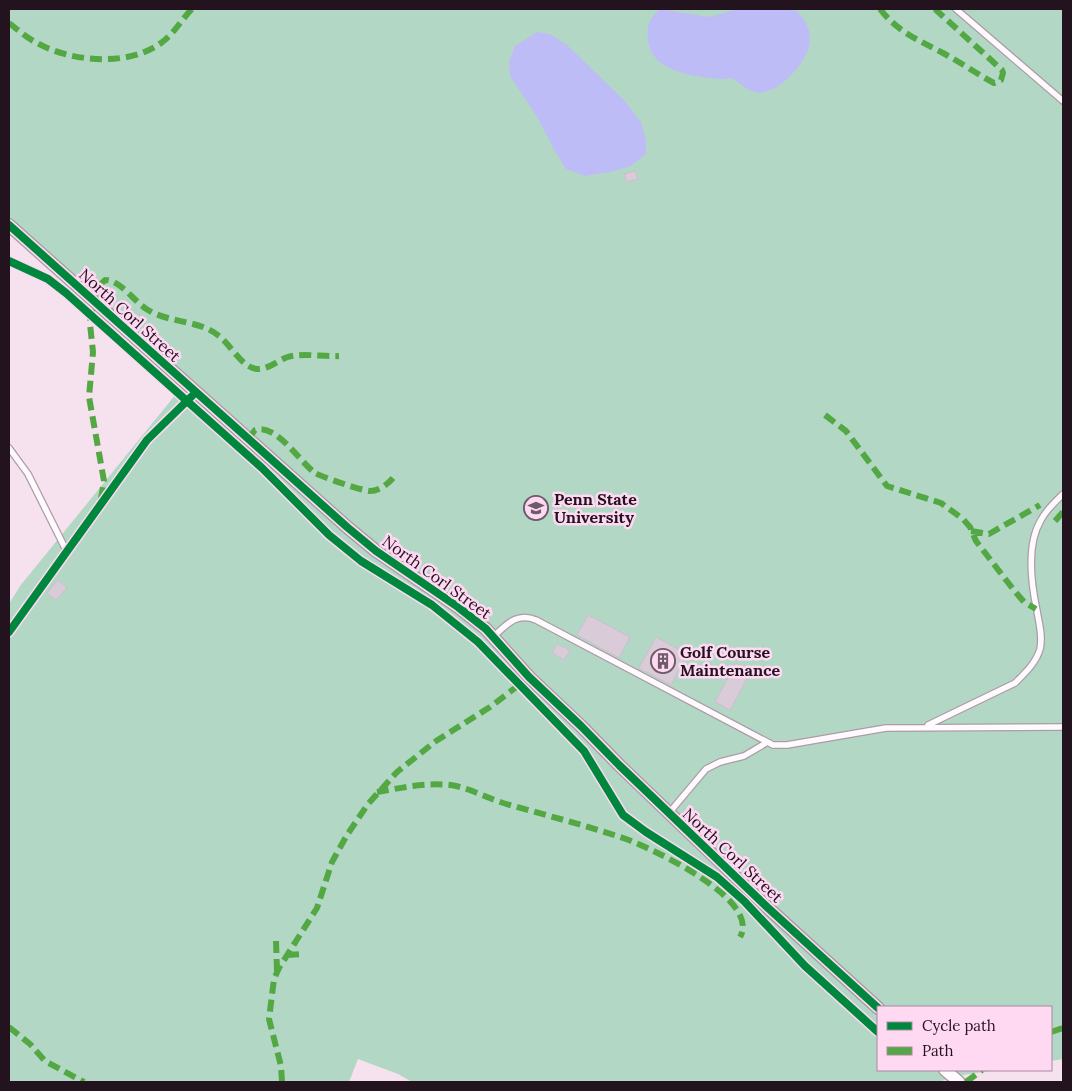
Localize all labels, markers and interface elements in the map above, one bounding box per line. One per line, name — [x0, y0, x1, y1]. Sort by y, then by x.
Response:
street label: North Corl Street — [75, 264, 185, 366]
place label: Penn State University — [554, 489, 637, 527]
school or university icon: Penn State University — [523, 495, 549, 521]
street label: North Corl Street — [379, 531, 496, 624]
place label: Golf Course Maintenance — [680, 642, 780, 680]
building icon: Golf Course Maintenance — [650, 648, 676, 674]
street label: North Corl Street — [679, 803, 788, 907]
legend — [877, 1006, 1052, 1071]
text: Cycle path — [922, 1016, 996, 1035]
text: Path — [922, 1041, 953, 1060]

